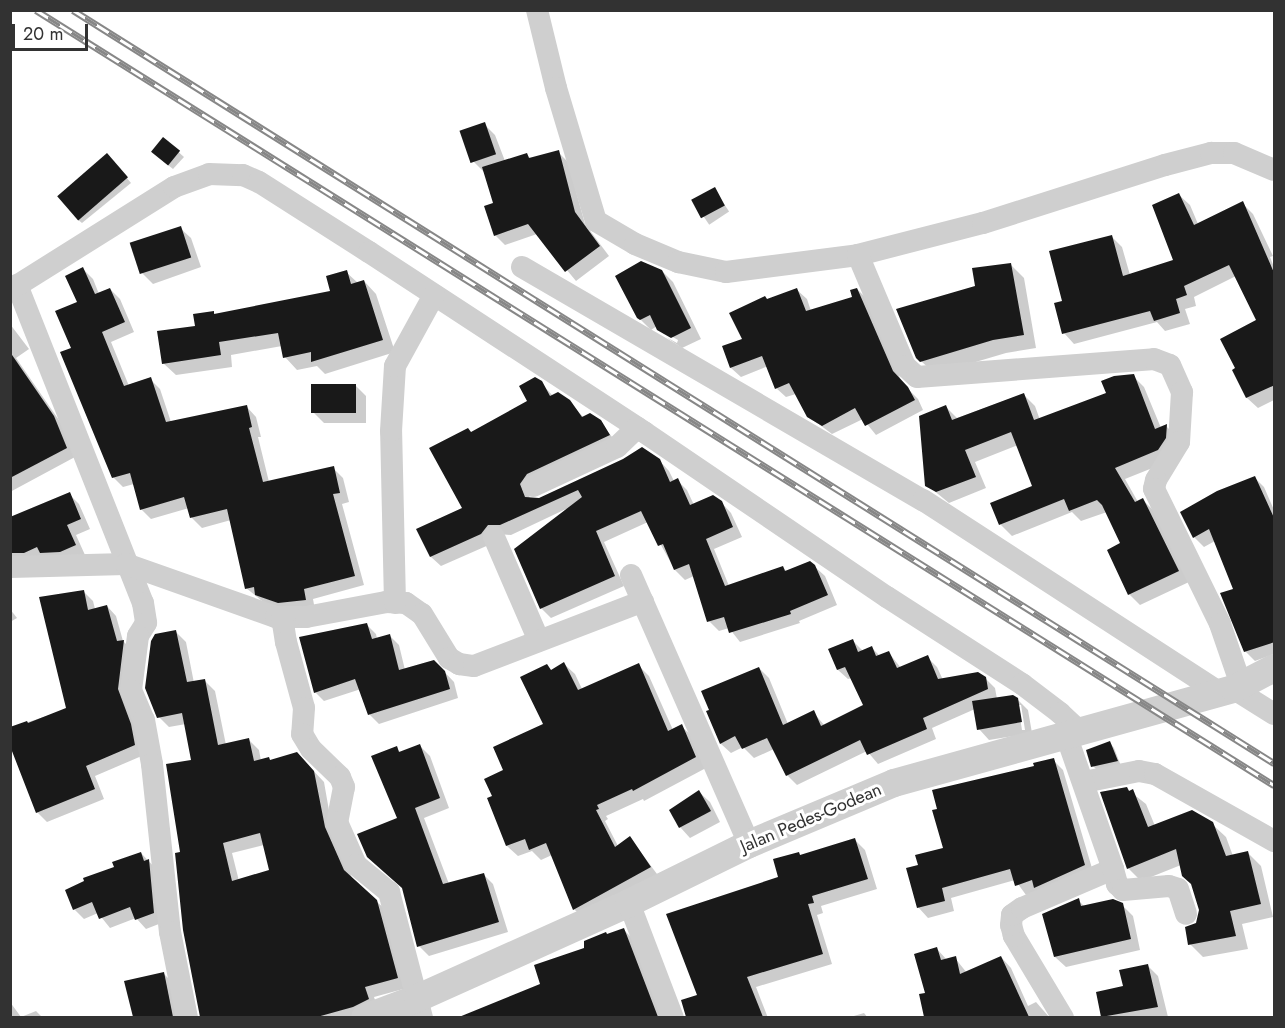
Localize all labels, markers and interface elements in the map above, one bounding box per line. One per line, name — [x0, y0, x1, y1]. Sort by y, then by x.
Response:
scale bar — [15, 12, 92, 50]
text: 20 m — [23, 21, 63, 47]
street label: Jalan Pedes-Godean — [737, 779, 885, 857]

